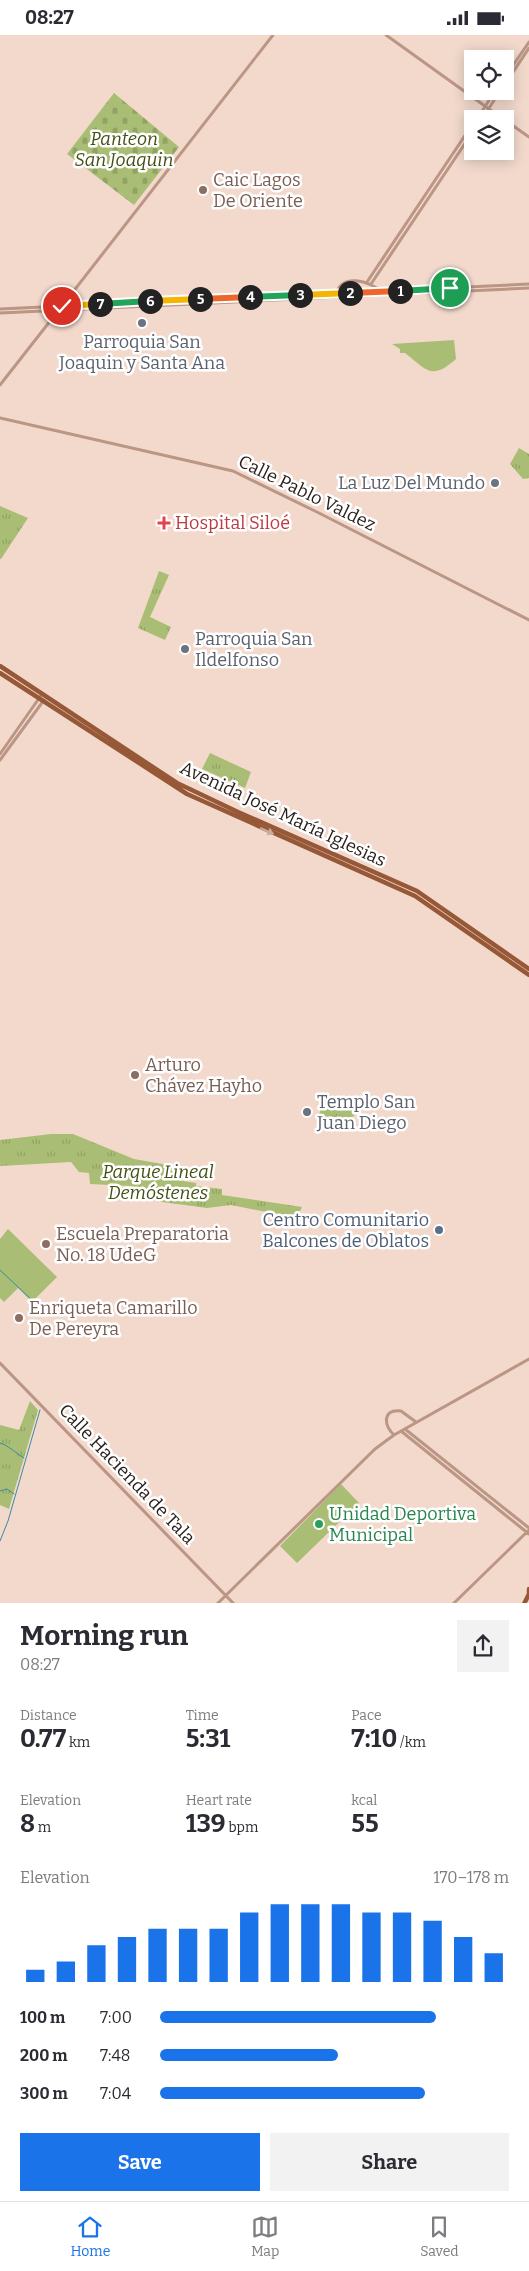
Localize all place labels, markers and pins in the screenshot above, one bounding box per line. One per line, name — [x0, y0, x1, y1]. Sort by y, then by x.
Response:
place label: Caic Lagos De Oriente — [213, 169, 303, 212]
marker: Caic Lagos De Oriente — [197, 184, 209, 196]
pin — [429, 267, 471, 309]
pin: 1 — [388, 279, 412, 303]
pin: 2 — [338, 281, 362, 305]
pin: 3 — [288, 283, 312, 307]
pin — [41, 285, 83, 327]
pin: 4 — [238, 285, 262, 309]
pin: 5 — [188, 287, 212, 311]
pin: 6 — [138, 289, 162, 313]
pin: 7 — [88, 291, 112, 317]
marker: Parroquia San Joaquin y Santa Ana — [136, 317, 148, 329]
place label: Parroquia San Joaquin y Santa Ana — [58, 331, 225, 374]
place label: La Luz Del Mundo — [338, 472, 485, 494]
marker: La Luz Del Mundo — [489, 477, 501, 489]
place label: Hospital Siloé — [175, 512, 290, 534]
marker: Hospital Siloé — [157, 516, 171, 530]
place label: Parroquia San Ildelfonso — [195, 628, 313, 671]
marker: Parroquia San Ildelfonso — [179, 643, 191, 655]
place label: Arturo Chávez Hayho — [145, 1054, 262, 1097]
marker: Arturo Chávez Hayho — [129, 1069, 141, 1081]
place label: Templo San Juan Diego — [316, 1091, 416, 1134]
marker: Templo San Juan Diego — [301, 1106, 313, 1118]
place label: Centro Comunitario Balcones de Oblatos — [262, 1209, 429, 1252]
place label: Escuela Preparatoria No. 18 UdeG — [56, 1223, 229, 1266]
marker: Centro Comunitario Balcones de Oblatos — [433, 1224, 445, 1236]
marker: Escuela Preparatoria No. 18 UdeG — [40, 1238, 52, 1250]
place label: Enriqueta Camarillo De Pereyra — [29, 1297, 198, 1340]
marker: Enriqueta Camarillo De Pereyra — [13, 1312, 25, 1324]
place label: Unidad Deportiva Municipal — [329, 1503, 476, 1546]
marker: Unidad Deportiva Municipal — [313, 1518, 325, 1530]

